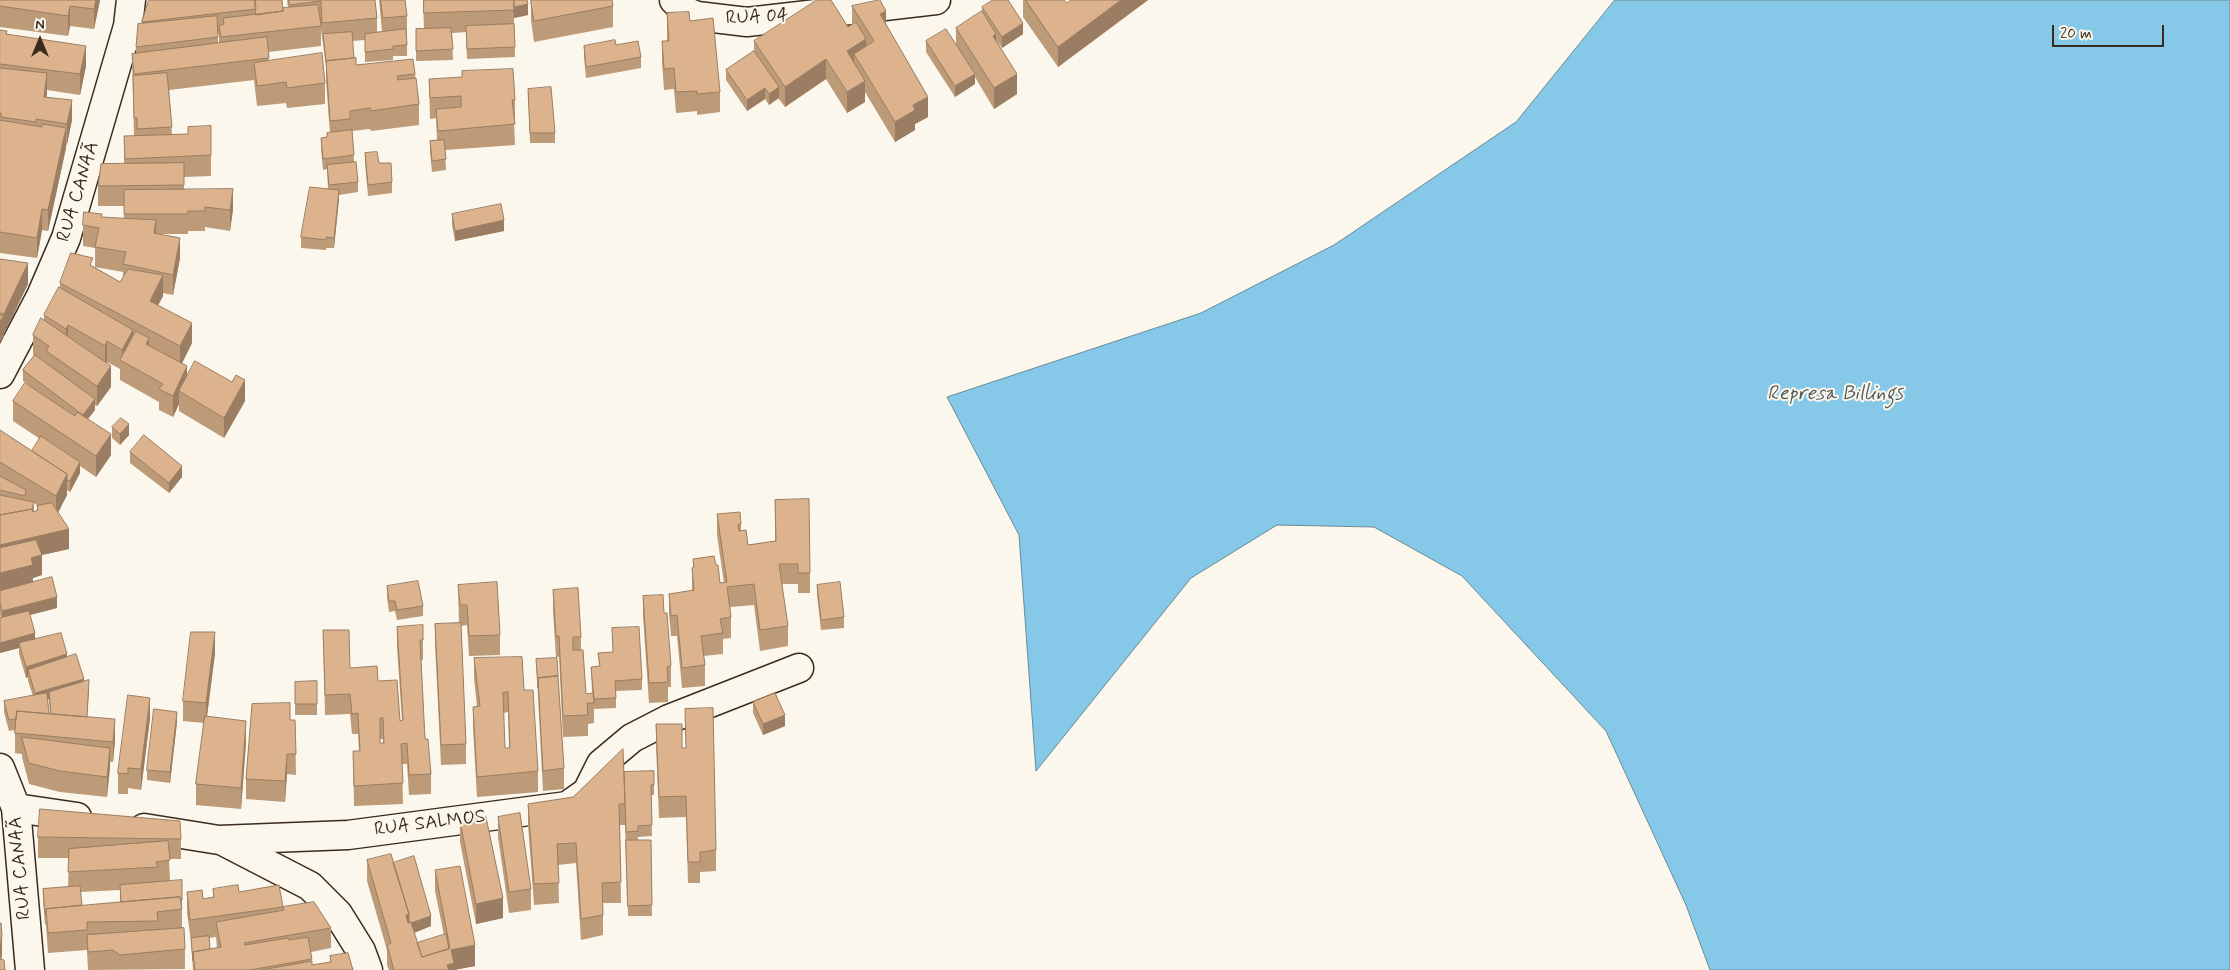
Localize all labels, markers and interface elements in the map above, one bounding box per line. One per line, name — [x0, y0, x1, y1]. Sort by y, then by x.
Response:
street label: RUA 04 — [725, 5, 789, 31]
north arrow — [15, 15, 65, 65]
scale bar — [2055, 15, 2168, 47]
text: N — [35, 16, 45, 34]
text: 20 m — [2060, 24, 2092, 44]
street label: RUA CANAÃ — [53, 139, 105, 245]
water label: Represa Billings — [1767, 383, 1903, 407]
street label: RUA SALMOS — [373, 806, 487, 842]
street label: RUA CANAÃ — [5, 815, 37, 921]

